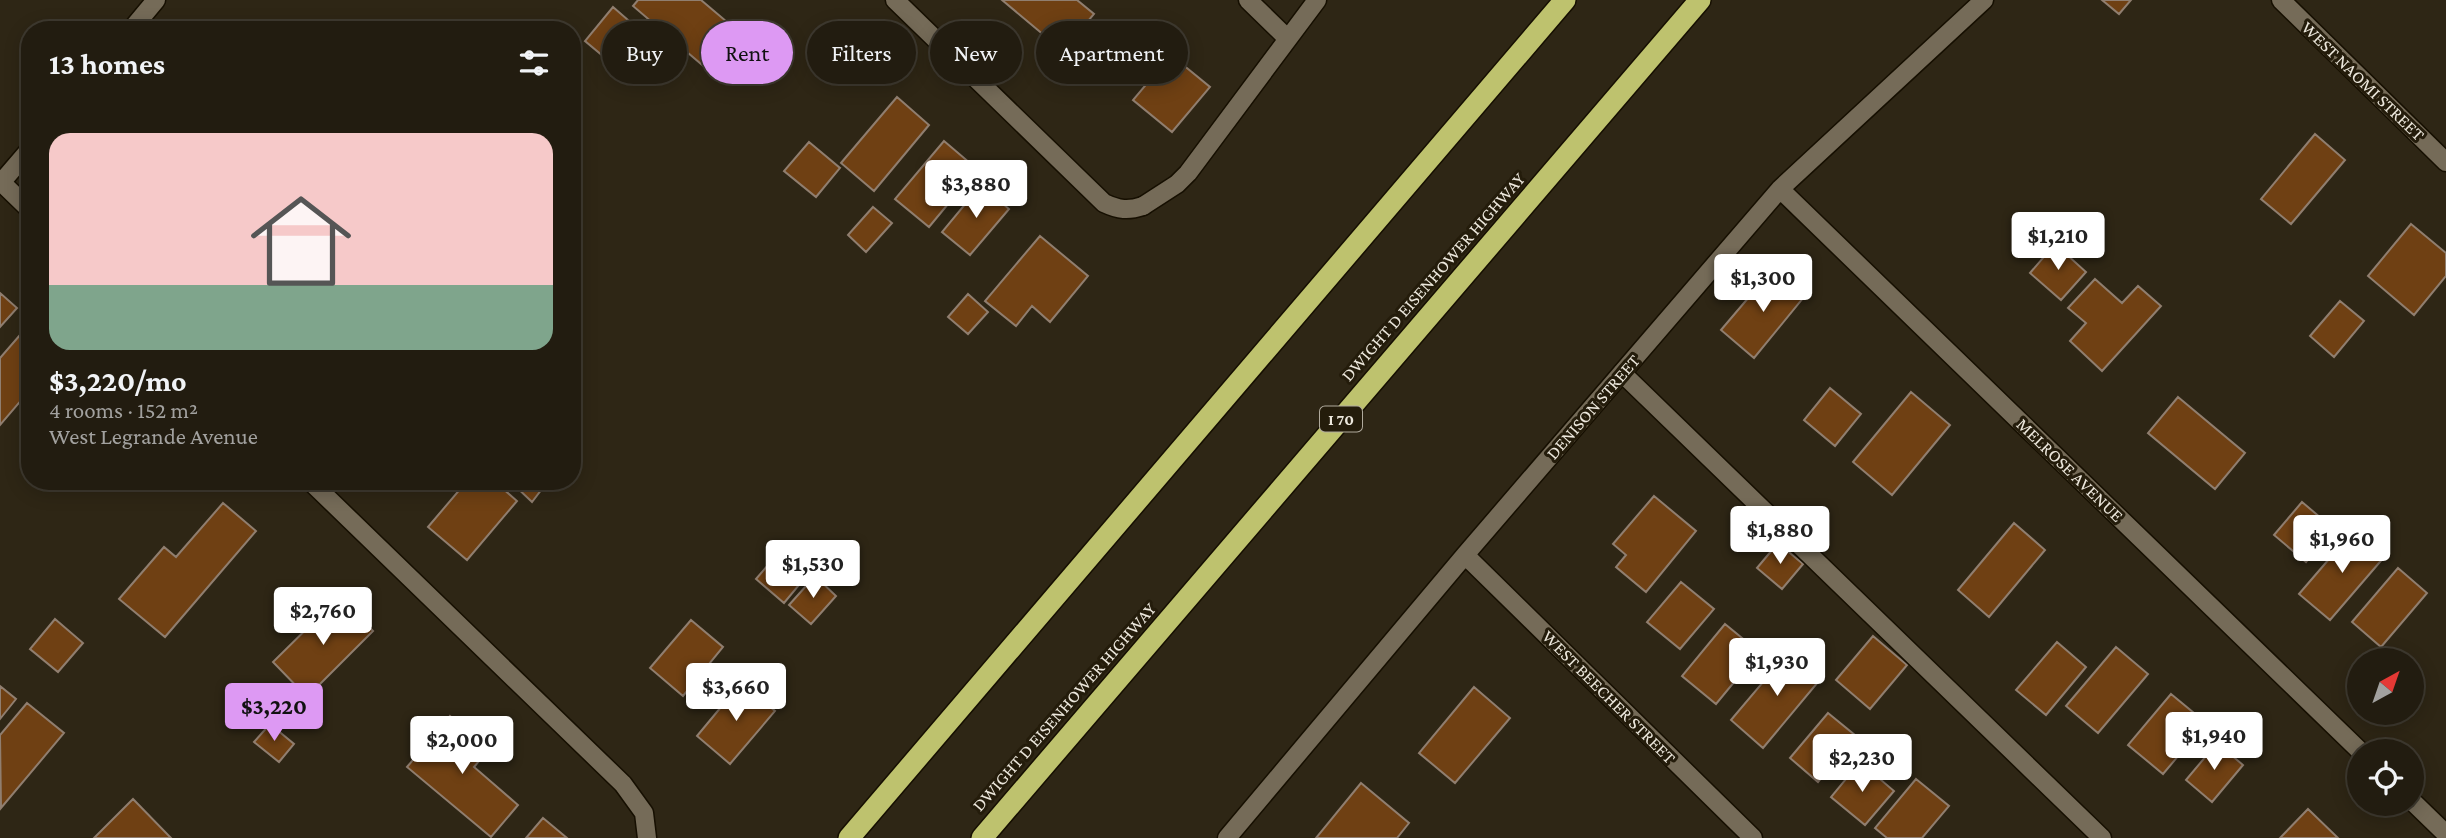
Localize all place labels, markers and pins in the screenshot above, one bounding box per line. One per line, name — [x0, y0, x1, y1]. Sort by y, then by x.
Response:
pin: $3,880 — [919, 160, 1033, 220]
pin: $1,210 — [2001, 212, 2115, 272]
pin: $1,300 — [1706, 254, 1820, 314]
pin: $1,880 — [1723, 506, 1837, 566]
pin: $1,960 — [2285, 516, 2399, 575]
pin: $1,530 — [756, 540, 870, 600]
pin: $2,760 — [266, 588, 380, 647]
pin: $1,930 — [1720, 638, 1834, 698]
pin: $3,660 — [679, 664, 793, 723]
pin: $3,220 — [217, 684, 331, 743]
pin: $1,940 — [2157, 712, 2271, 772]
pin: $2,000 — [405, 716, 519, 776]
pin: $2,230 — [1805, 734, 1919, 794]

